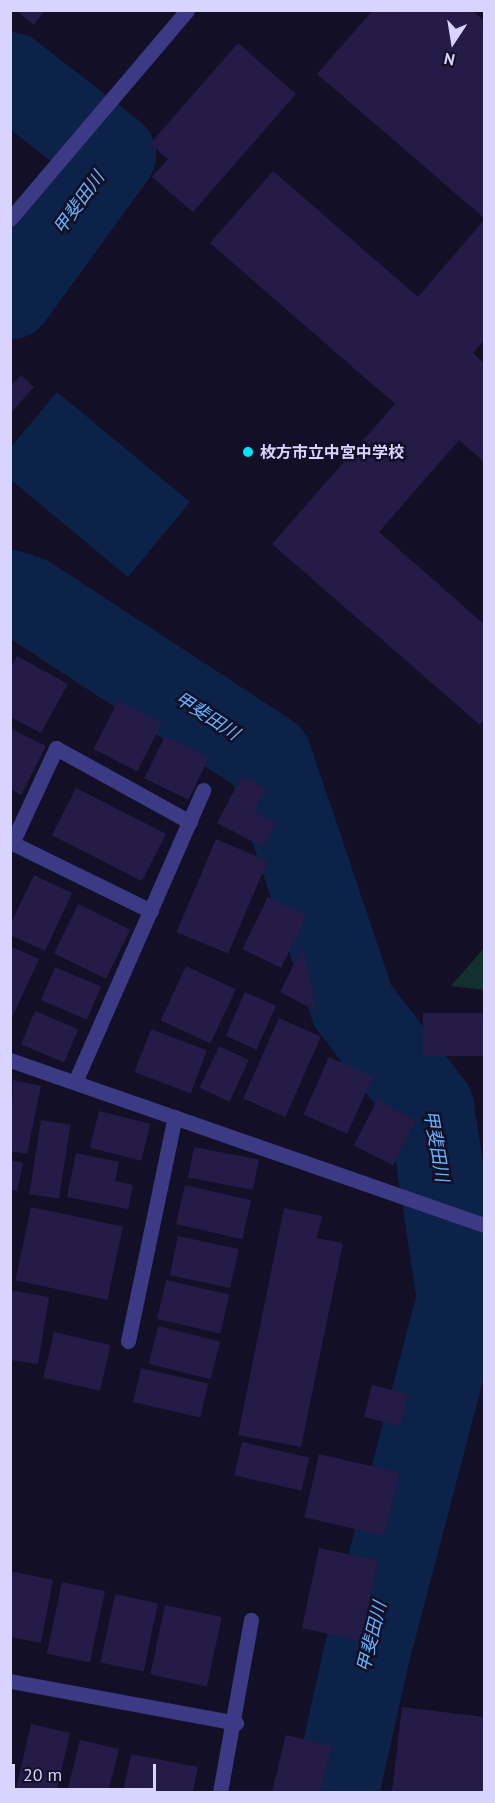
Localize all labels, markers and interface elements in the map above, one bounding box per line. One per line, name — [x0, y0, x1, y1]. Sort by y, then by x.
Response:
north arrow — [423, 12, 483, 72]
text: N — [442, 49, 456, 70]
water label: 甲斐田川 — [49, 168, 109, 238]
place label: 枚方市立中宮中学校 — [260, 442, 404, 462]
marker: 枚方市立中宮中学校 — [241, 445, 255, 459]
water label: 甲斐田川 — [171, 687, 243, 745]
water label: 甲斐田川 — [419, 1109, 453, 1183]
water label: 甲斐田川 — [353, 1599, 391, 1675]
scale bar — [15, 1752, 159, 1790]
text: 20 m — [23, 1763, 62, 1786]

